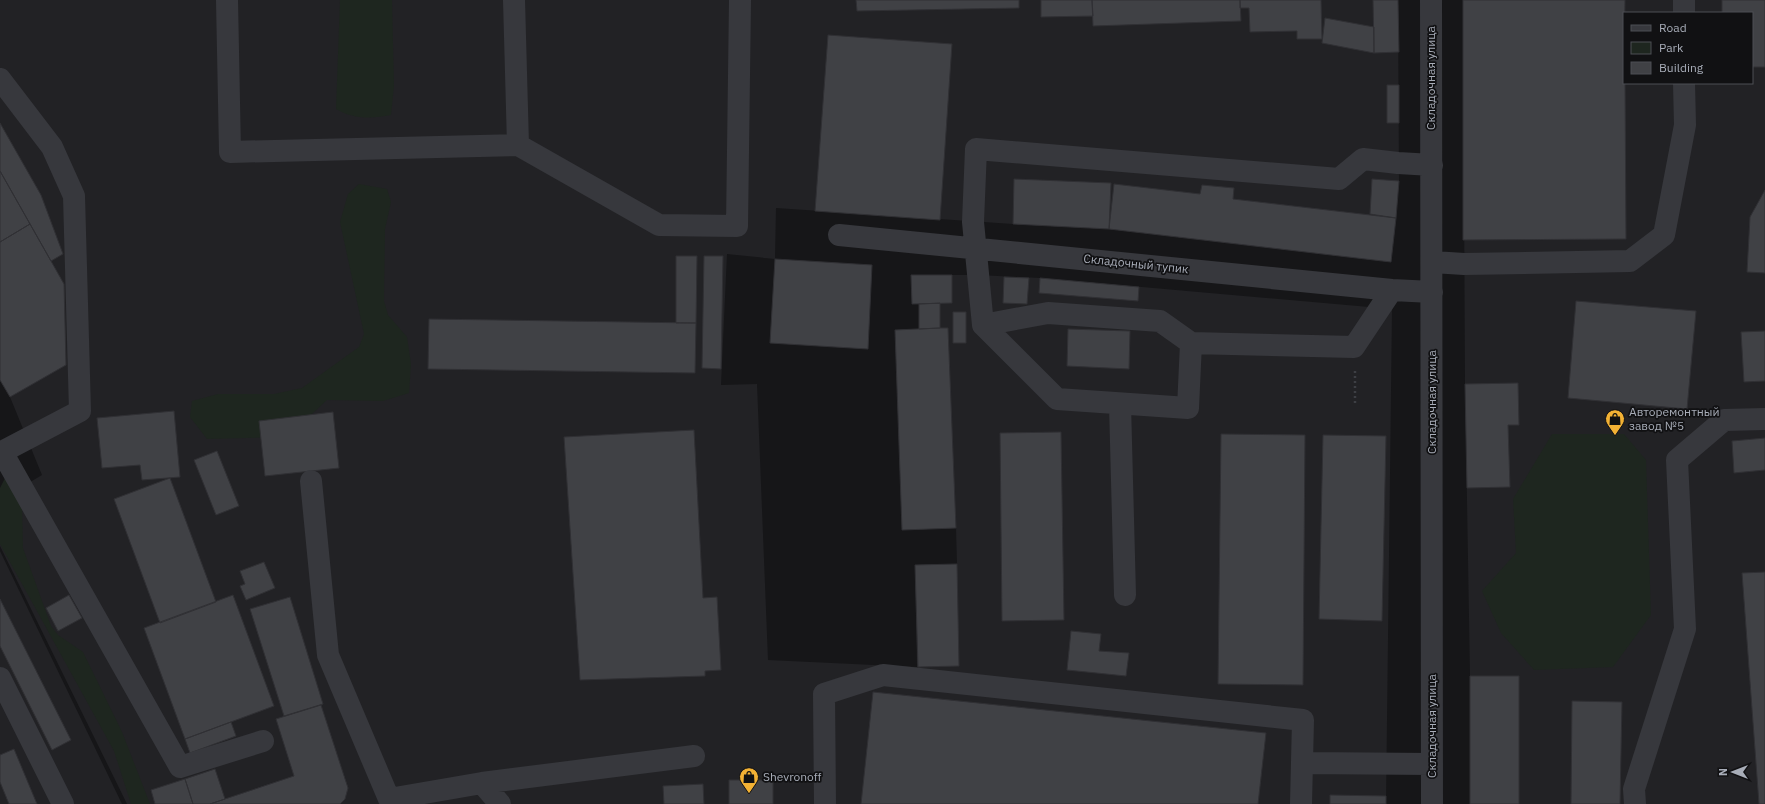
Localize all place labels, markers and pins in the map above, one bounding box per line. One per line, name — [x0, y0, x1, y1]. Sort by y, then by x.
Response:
place label: Авторемонтный завод №5 — [1629, 404, 1720, 433]
shop icon: Авторемонтный завод №5 — [1604, 408, 1626, 436]
shop icon: Shevronoff — [738, 766, 760, 794]
place label: Shevronoff — [763, 769, 822, 784]

